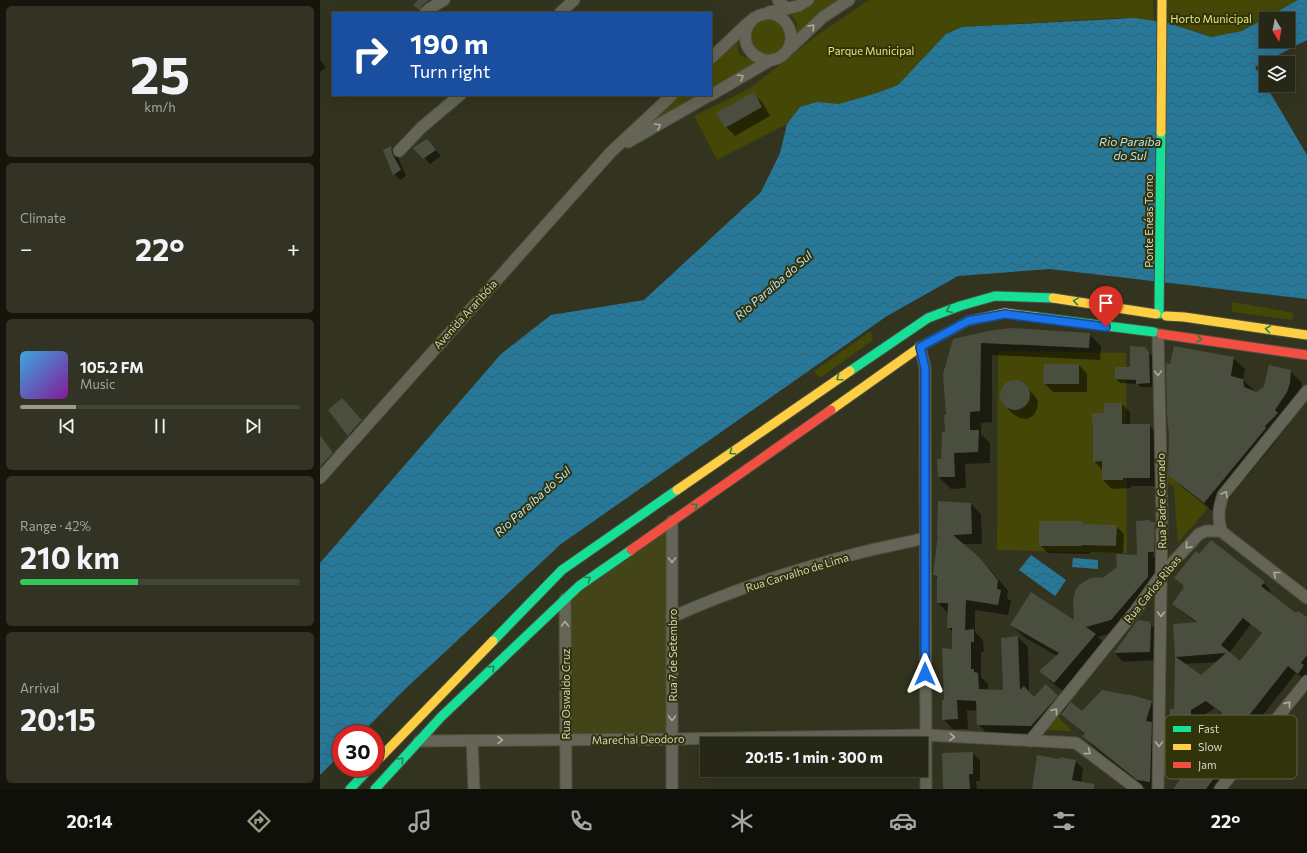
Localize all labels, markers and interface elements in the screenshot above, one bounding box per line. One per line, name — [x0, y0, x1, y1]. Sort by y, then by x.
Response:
park label: Horto Municipal — [1170, 12, 1252, 25]
north arrow — [1259, 12, 1295, 48]
map controls — [1259, 12, 1295, 92]
one-way arrow — [807, 24, 815, 32]
text: 190 m — [410, 26, 488, 60]
icon: right — [344, 28, 396, 80]
text: 25 — [130, 41, 190, 105]
park label: Parque Municipal — [828, 44, 914, 57]
button: layers — [1259, 56, 1295, 92]
text: Turn right — [410, 60, 490, 82]
one-way arrow — [737, 75, 744, 82]
text: km/h — [144, 99, 176, 115]
one-way arrow — [654, 123, 661, 130]
water label: Rio Paraíba do Sul — [1099, 134, 1161, 162]
street label: Ponte Enéas Torno — [1142, 174, 1155, 268]
text: Climate — [20, 210, 66, 226]
text: 22° — [135, 230, 185, 267]
text: − — [20, 235, 33, 262]
text: + — [287, 235, 300, 262]
water label: Rio Paraíba do Sul — [732, 247, 815, 322]
street label: Avenida Araribóia — [431, 277, 499, 351]
pin — [1089, 286, 1123, 327]
icon: arrive — [1095, 292, 1117, 314]
one-way arrow — [1073, 297, 1079, 306]
one-way arrow — [945, 306, 952, 314]
one-way arrow — [1265, 325, 1271, 334]
one-way arrow — [1196, 335, 1202, 344]
text: 105.2 FM — [80, 358, 144, 376]
one-way arrow — [1154, 370, 1162, 376]
one-way arrow — [836, 373, 843, 380]
text: Music — [80, 376, 115, 392]
icon: previous — [56, 415, 78, 437]
icon: pause — [149, 415, 171, 437]
icon: next — [242, 415, 264, 437]
one-way arrow — [729, 447, 736, 454]
street label: Rua Padre Conrado — [1154, 453, 1168, 549]
water label: Rio Paraíba do Sul — [491, 463, 574, 539]
one-way arrow — [1220, 491, 1227, 498]
one-way arrow — [690, 504, 697, 511]
text: Range · 42% — [20, 518, 91, 534]
text: 210 km — [20, 538, 120, 575]
one-way arrow — [1186, 541, 1193, 548]
street label: Rua Carvalho de Lima — [744, 550, 850, 594]
street label: Rua Carlos Ribas — [1121, 553, 1183, 625]
one-way arrow — [668, 557, 676, 563]
one-way arrow — [1274, 572, 1281, 579]
one-way arrow — [584, 576, 591, 584]
street label: Rua 7 de Setembro — [666, 608, 679, 701]
one-way arrow — [1156, 611, 1165, 617]
one-way arrow — [561, 621, 569, 627]
street label: Rua Oswaldo Cruz — [559, 648, 572, 740]
position arrow — [904, 653, 946, 695]
one-way arrow — [488, 666, 495, 673]
text: Arrival — [20, 680, 59, 696]
text: 20:15 — [20, 700, 96, 737]
one-way arrow — [1284, 702, 1291, 709]
one-way arrow — [1050, 708, 1057, 715]
one-way arrow — [668, 715, 676, 721]
legend — [1165, 715, 1297, 779]
text: Fast — [1198, 722, 1220, 735]
speed limit sign: 30 — [332, 725, 384, 777]
street label: Marechal Deodoro — [592, 732, 685, 746]
one-way arrow — [949, 732, 955, 741]
one-way arrow — [497, 736, 503, 744]
text: Slow — [1198, 740, 1223, 753]
one-way arrow — [1154, 741, 1163, 747]
text: 20:15 · 1 min · 300 m — [745, 748, 883, 766]
one-way arrow — [1084, 748, 1091, 755]
one-way arrow — [397, 757, 404, 765]
text: Jam — [1198, 758, 1217, 772]
icon: directions — [245, 807, 273, 835]
icon: music — [406, 807, 434, 835]
icon: phone — [567, 807, 595, 835]
icon: climate — [728, 807, 756, 835]
icon: car — [889, 807, 917, 835]
icon: filters — [1050, 807, 1078, 835]
text: 20:14 — [66, 810, 113, 832]
text: 22° — [1211, 810, 1241, 832]

